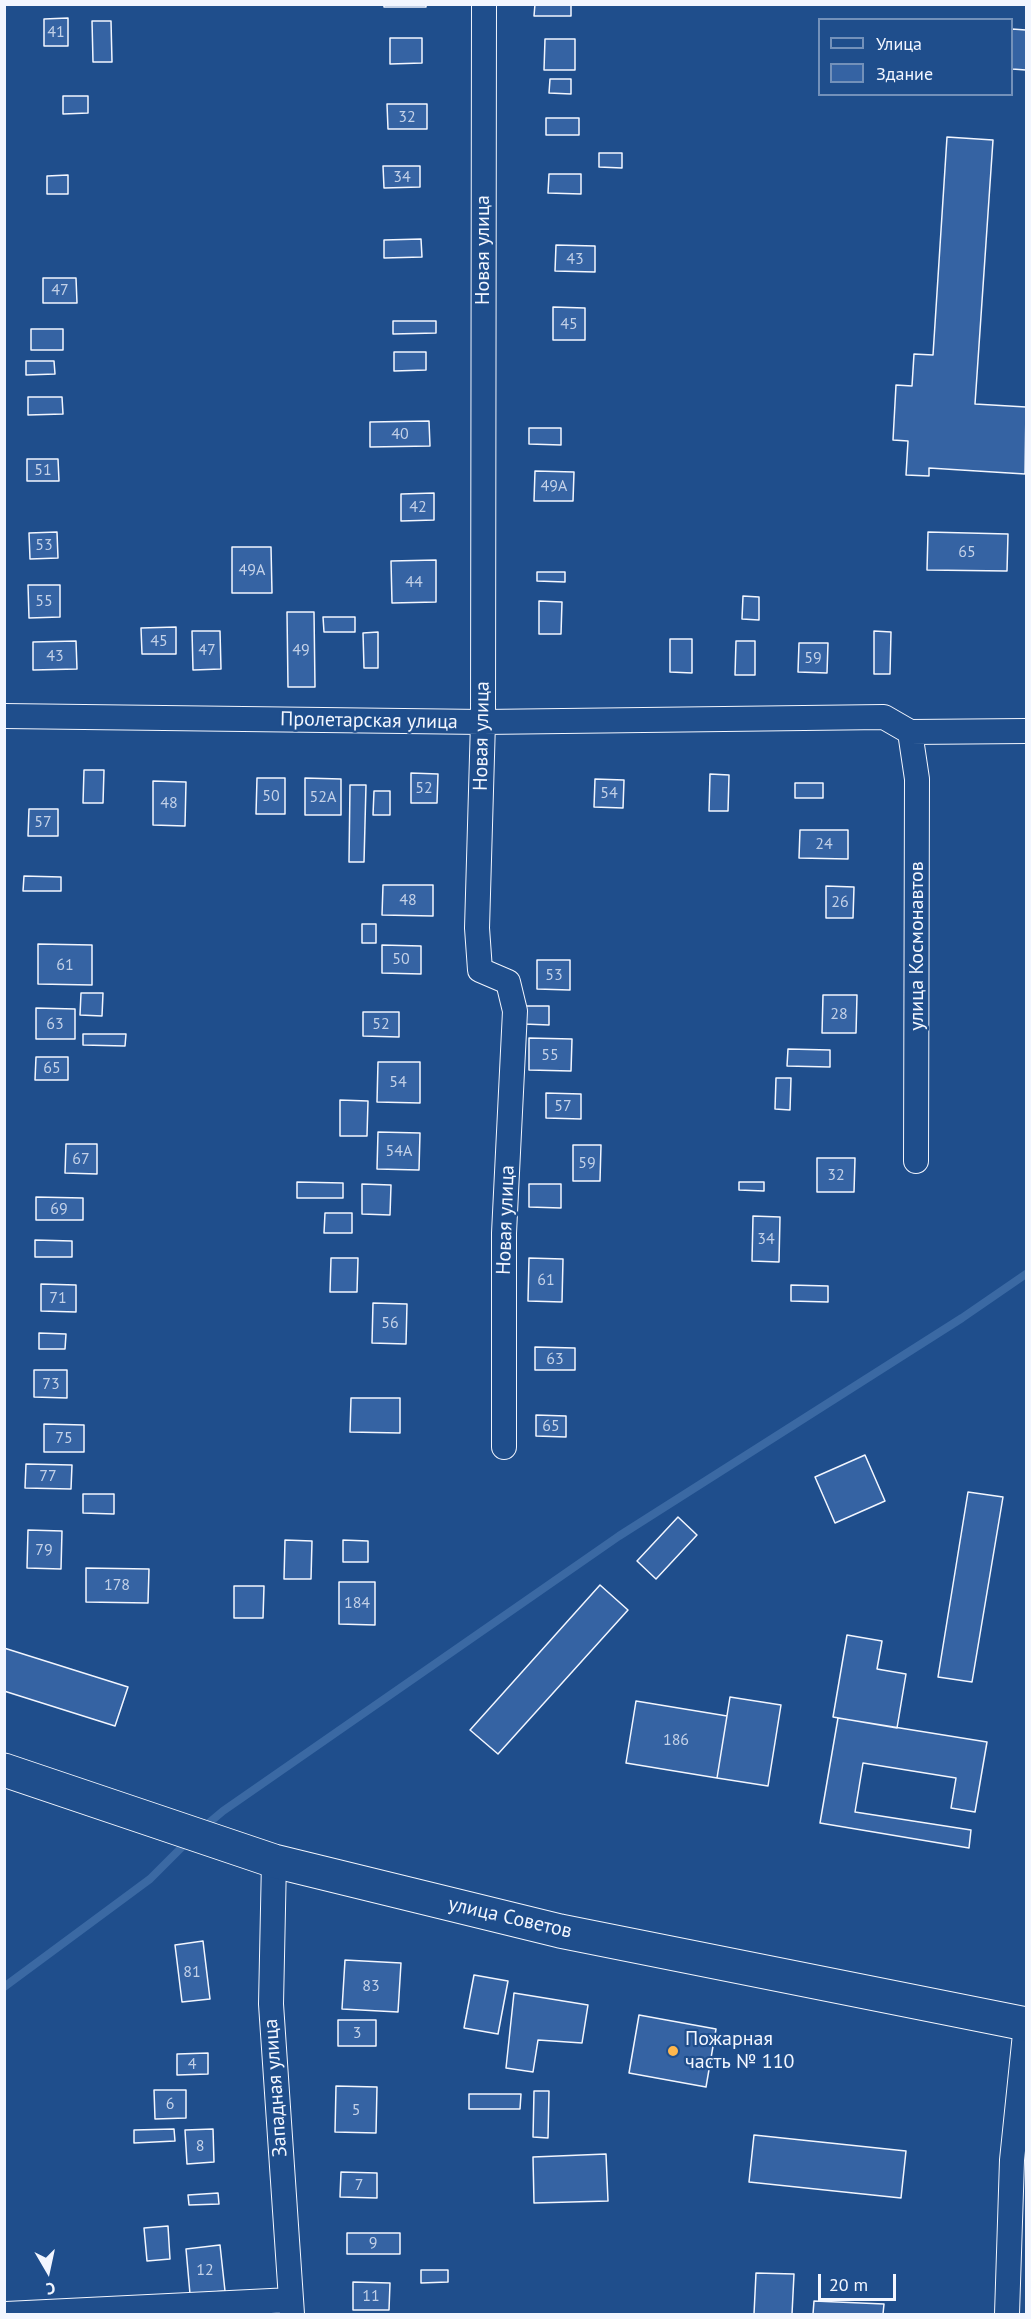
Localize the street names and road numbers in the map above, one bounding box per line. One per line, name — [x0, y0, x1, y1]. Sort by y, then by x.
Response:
street label: Новая улица — [471, 195, 495, 305]
street label: Новая улица — [469, 681, 495, 791]
street label: Пролетарская улица — [280, 707, 458, 735]
street label: улица Космонавтов — [905, 861, 929, 1031]
street label: Новая улица — [492, 1165, 520, 1275]
street label: улица Советов — [446, 1892, 574, 1944]
street label: Западная улица — [259, 2018, 293, 2158]

